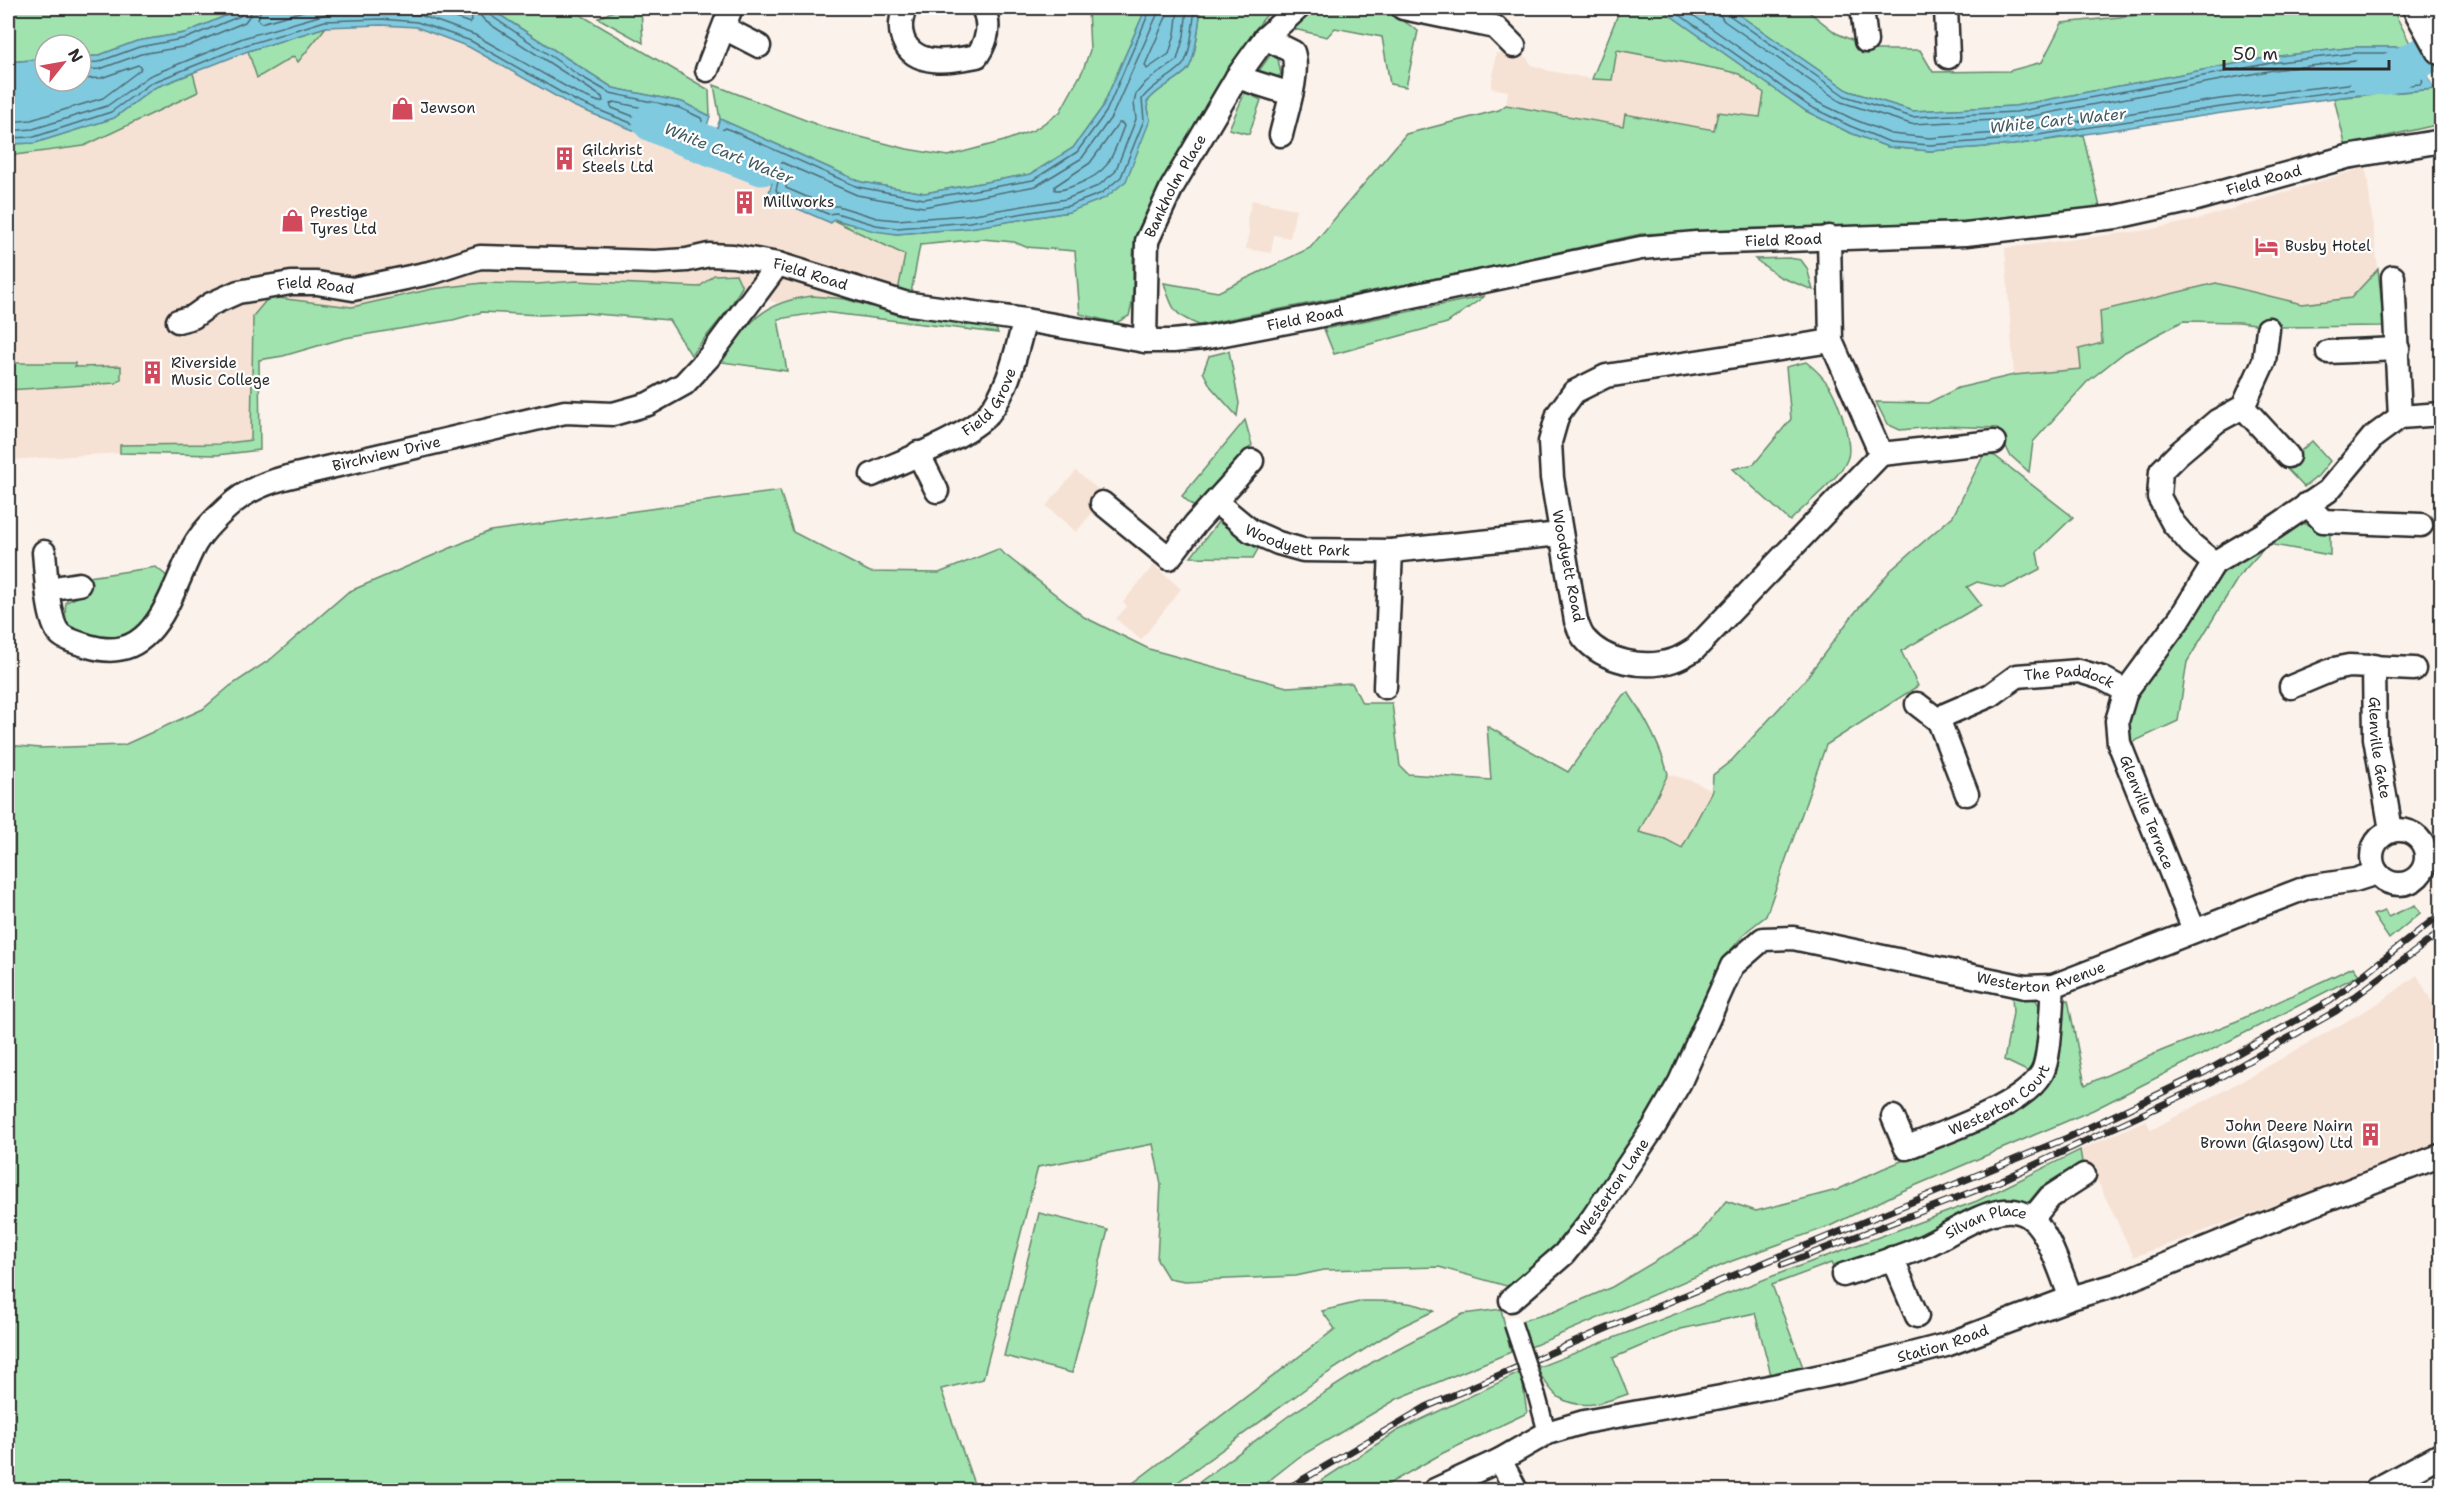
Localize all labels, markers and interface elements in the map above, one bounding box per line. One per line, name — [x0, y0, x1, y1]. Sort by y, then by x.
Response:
north arrow — [33, 33, 93, 93]
scale bar — [2224, 33, 2389, 71]
text: 50 m — [2233, 42, 2278, 66]
text: N — [63, 45, 88, 66]
shop icon: Jewson — [389, 95, 415, 121]
place label: Jewson — [420, 98, 475, 118]
water label: White Cart Water — [1989, 103, 2128, 138]
water label: White Cart Water — [661, 118, 797, 189]
street label: Bankholm Place — [1140, 130, 1211, 241]
place label: Gilchrist Steels Ltd — [582, 140, 654, 177]
building icon: Gilchrist Steels Ltd — [551, 146, 577, 172]
street label: Field Road — [2224, 160, 2304, 200]
building icon: Millworks — [732, 189, 758, 215]
place label: Millworks — [763, 192, 834, 212]
place label: Prestige Tyres Ltd — [310, 202, 377, 239]
shop icon: Prestige Tyres Ltd — [279, 208, 305, 234]
street label: Field Road — [1744, 229, 1823, 251]
hotel icon: Busby Hotel — [2254, 233, 2280, 259]
place label: Busby Hotel — [2285, 236, 2371, 256]
street label: Field Road — [772, 253, 851, 295]
street label: Field Road — [276, 273, 356, 299]
street label: Field Road — [1265, 301, 1345, 336]
place label: Riverside Music College — [171, 353, 270, 390]
building icon: Riverside Music College — [140, 359, 166, 385]
street label: Field Grove — [958, 365, 1021, 441]
street label: Birchview Drive — [330, 431, 443, 476]
street label: Woodyett Road — [1547, 508, 1589, 624]
street label: Woodyett Park — [1242, 520, 1350, 561]
street label: The Paddock — [2023, 661, 2118, 693]
street label: Glenville Gate — [2364, 696, 2395, 800]
street label: Glenville Terrace — [2115, 752, 2179, 872]
street label: Westerton Avenue — [1974, 957, 2108, 997]
street label: Westerton Court — [1946, 1062, 2055, 1140]
place label: John Deere Nairn Brown (Glasgow) Ltd — [2200, 1116, 2353, 1153]
building icon: John Deere Nairn Brown (Glasgow) Ltd — [2358, 1122, 2384, 1148]
street label: Westerton Lane — [1572, 1134, 1654, 1240]
street label: Silvan Place — [1941, 1201, 2030, 1244]
street label: Station Road — [1895, 1320, 1992, 1367]

